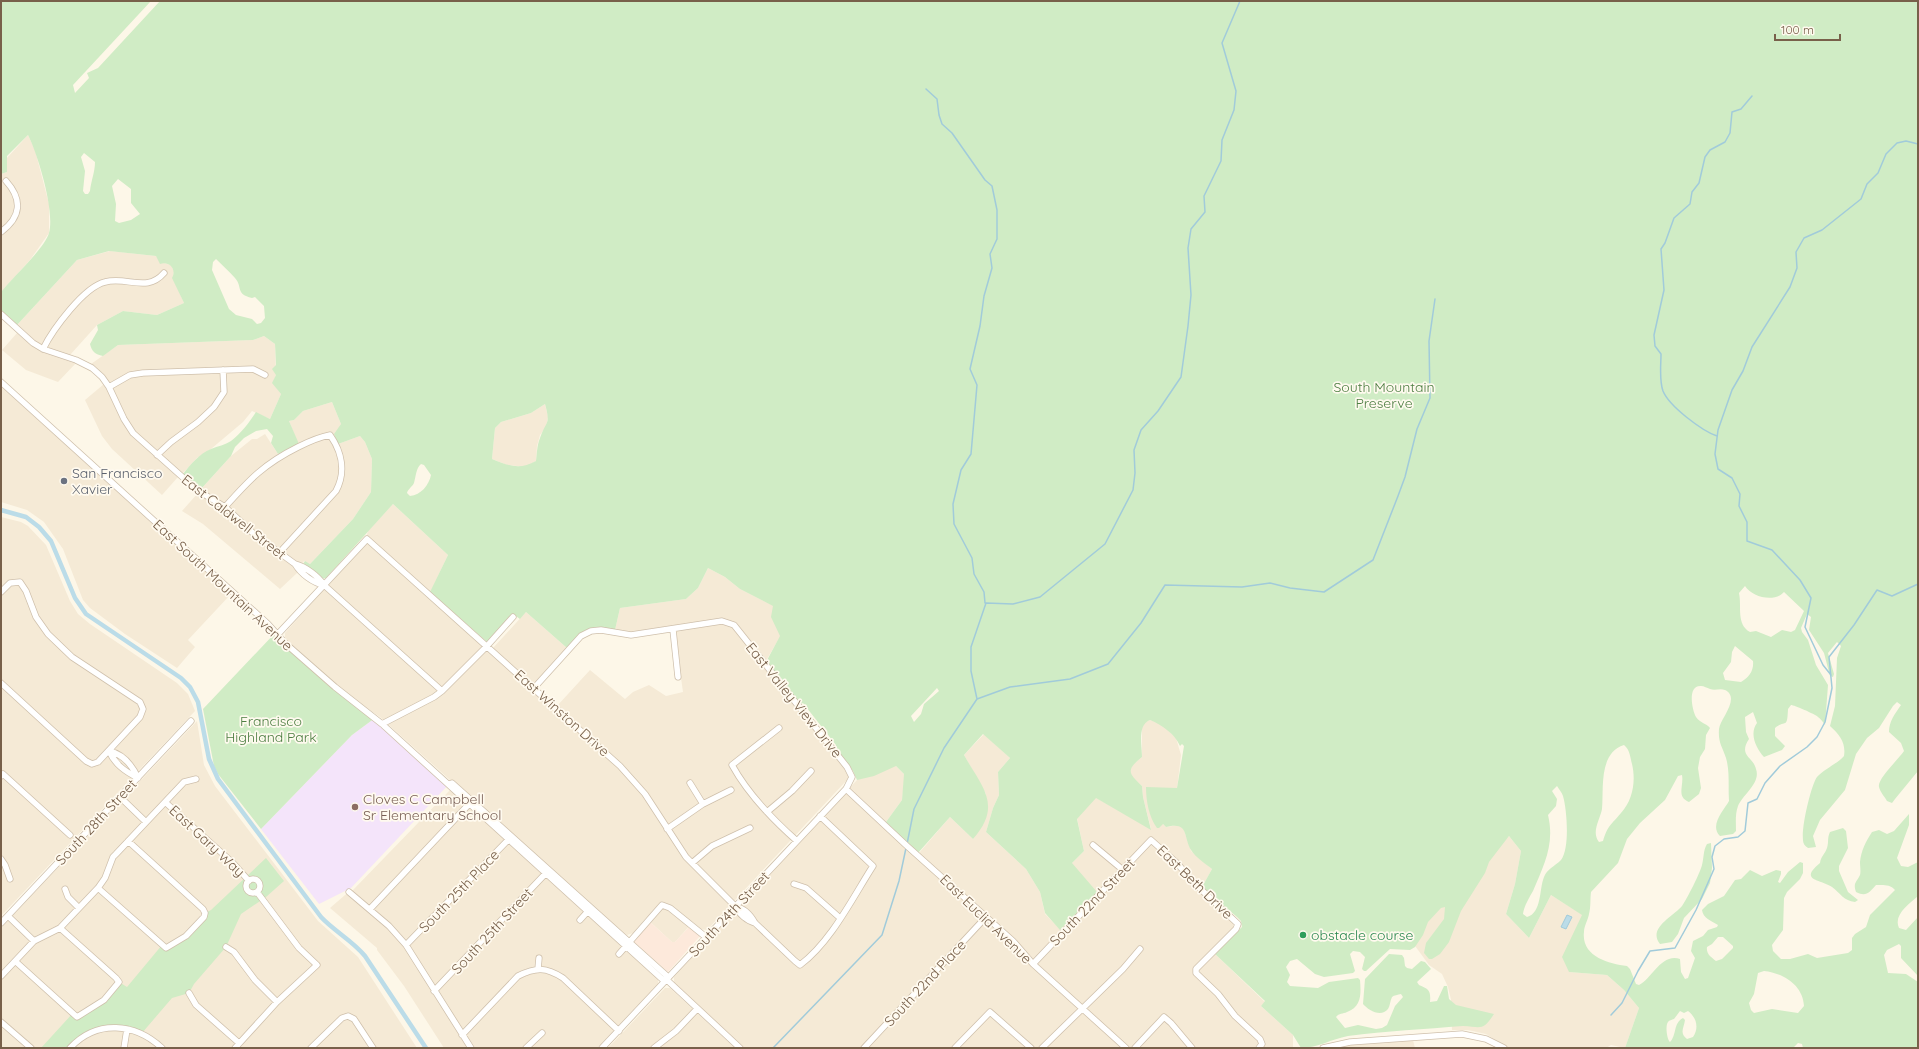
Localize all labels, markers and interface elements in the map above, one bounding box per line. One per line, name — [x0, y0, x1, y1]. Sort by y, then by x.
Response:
scale bar — [1775, 16, 1840, 42]
text: 100 m — [1781, 22, 1814, 37]
park label: South Mountain Preserve — [1333, 378, 1435, 412]
place label: San Francisco Xavier — [72, 464, 162, 498]
street label: East Caldwell Street — [178, 471, 290, 564]
marker: San Francisco Xavier — [59, 476, 69, 486]
street label: East South Mountain Avenue — [149, 516, 297, 655]
street label: East Valley View Drive — [742, 639, 846, 761]
street label: East Winston Drive — [511, 666, 613, 760]
park label: Francisco Highland Park — [225, 712, 317, 746]
street label: South 28th Street — [52, 775, 141, 869]
place label: Cloves C Campbell Sr Elementary School — [363, 790, 501, 824]
street label: East Gary Way — [165, 801, 249, 881]
marker: Cloves C Campbell Sr Elementary School — [350, 802, 360, 812]
street label: East Beth Drive — [1153, 841, 1237, 923]
street label: South 25th Place — [415, 846, 503, 936]
street label: South 22nd Street — [1046, 854, 1139, 950]
street label: South 24th Street — [685, 867, 773, 961]
street label: East Euclid Avenue — [936, 870, 1036, 968]
street label: South 25th Street — [448, 884, 537, 978]
place label: obstacle course — [1311, 926, 1413, 944]
marker: obstacle course — [1298, 930, 1308, 940]
street label: South 22nd Place — [880, 936, 970, 1030]

